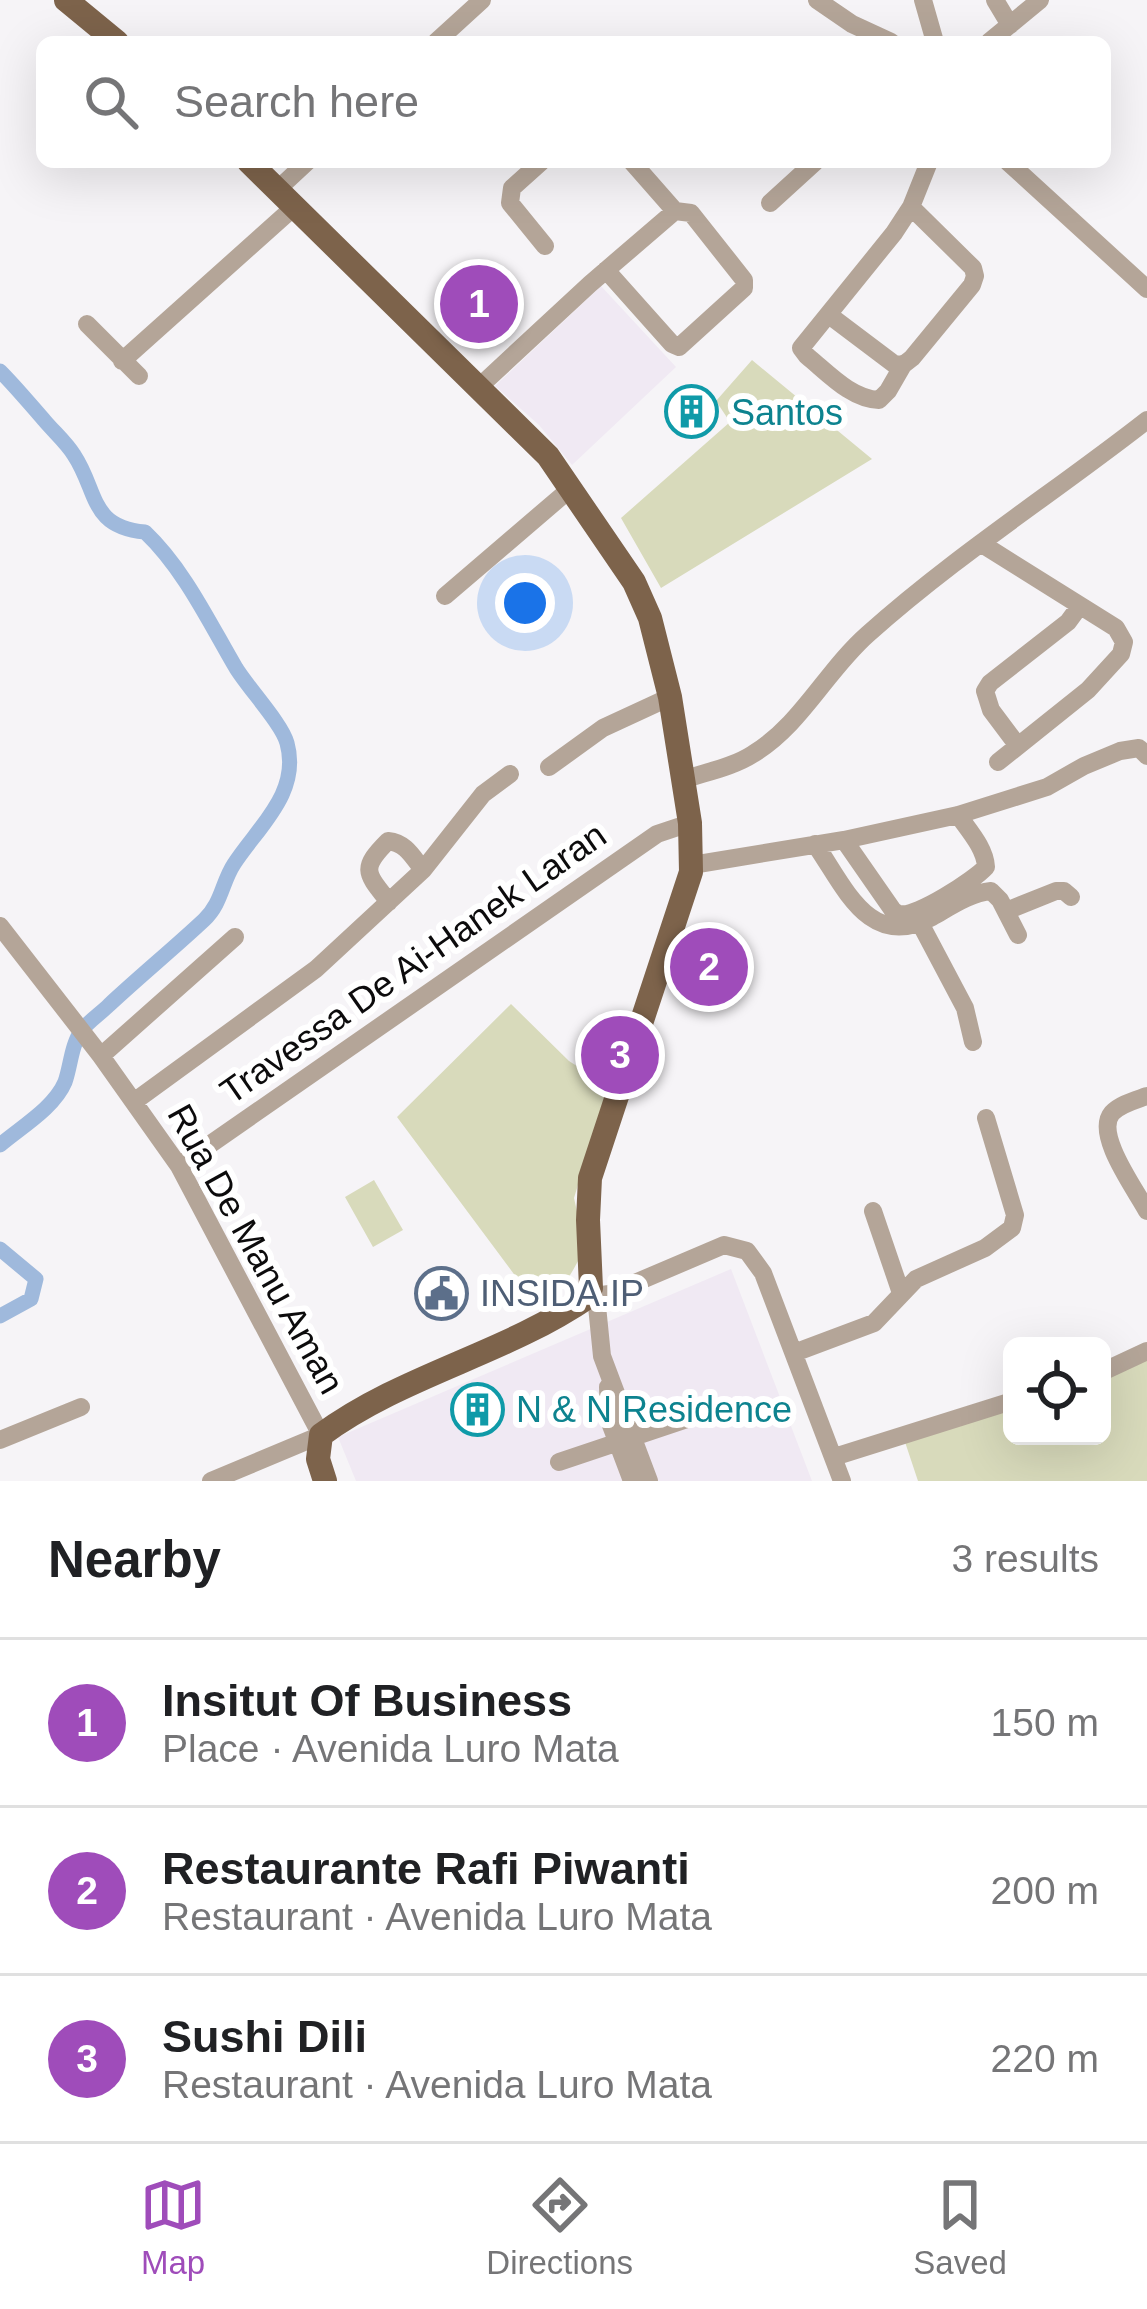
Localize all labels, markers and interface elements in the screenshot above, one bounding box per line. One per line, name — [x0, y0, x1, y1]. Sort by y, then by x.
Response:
search box — [36, 36, 1111, 168]
icon: search — [78, 69, 144, 135]
text: Search here — [174, 76, 419, 127]
pin: 1 — [440, 259, 518, 349]
building icon: Santos — [664, 384, 720, 440]
place label: Santos — [731, 392, 843, 433]
your location — [495, 573, 555, 633]
street label: Travessa De Ai-Hanek Laran — [212, 814, 614, 1112]
pin: 2 — [670, 922, 748, 1012]
pin: 3 — [581, 1010, 659, 1100]
street label: Rua De Manu Aman — [159, 1097, 353, 1401]
public building icon: INSIDA.IP — [413, 1265, 469, 1321]
place label: INSIDA.IP — [480, 1273, 644, 1314]
map controls — [1003, 1337, 1111, 1445]
button: locate — [1003, 1337, 1111, 1445]
building icon: N & N Residence — [449, 1381, 505, 1437]
place label: N & N Residence — [516, 1389, 792, 1430]
text: Nearby — [48, 1531, 221, 1588]
text: 3 results — [952, 1537, 1099, 1580]
text: Insitut Of Business — [162, 1675, 572, 1726]
text: 1 — [76, 1701, 98, 1744]
text: 150 m — [991, 1701, 1099, 1744]
text: Place · Avenida Luro Mata — [162, 1727, 619, 1770]
text: Restaurante Rafi Piwanti — [162, 1843, 690, 1894]
text: 2 — [76, 1869, 98, 1912]
text: 200 m — [991, 1869, 1099, 1912]
text: Restaurant · Avenida Luro Mata — [162, 1895, 712, 1938]
text: Sushi Dili — [162, 2011, 367, 2062]
text: 3 — [76, 2037, 98, 2080]
text: 220 m — [991, 2037, 1099, 2080]
text: Restaurant · Avenida Luro Mata — [162, 2063, 712, 2106]
tab: Map — [140, 2172, 206, 2282]
tab: Directions — [486, 2172, 633, 2282]
tab: Saved — [913, 2172, 1007, 2282]

